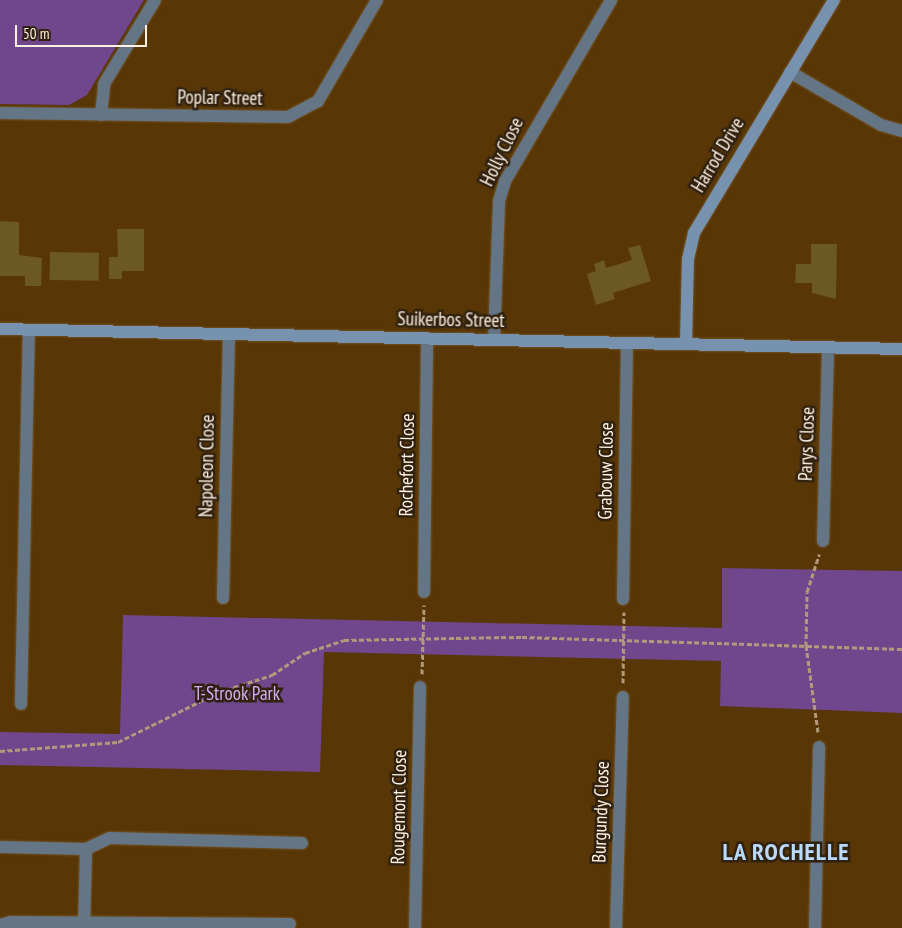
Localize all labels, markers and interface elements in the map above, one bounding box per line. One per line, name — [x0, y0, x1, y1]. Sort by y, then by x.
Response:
scale bar — [18, 15, 150, 47]
text: 50 m — [23, 24, 49, 43]
street label: Poplar Street — [177, 86, 263, 110]
street label: Harrod Drive — [687, 113, 749, 197]
street label: Holly Close — [476, 114, 528, 190]
street label: Suikerbos Street — [397, 308, 505, 332]
street label: Parys Close — [794, 407, 820, 481]
street label: Rochefort Close — [395, 413, 419, 517]
street label: Napoleon Close — [195, 415, 219, 517]
street label: Grabouw Close — [594, 422, 618, 520]
park label: T-Strook Park — [194, 683, 280, 705]
street label: Rougemont Close — [387, 749, 411, 865]
street label: Burgundy Close — [588, 761, 614, 863]
district label: LA ROCHELLE — [721, 838, 851, 866]

